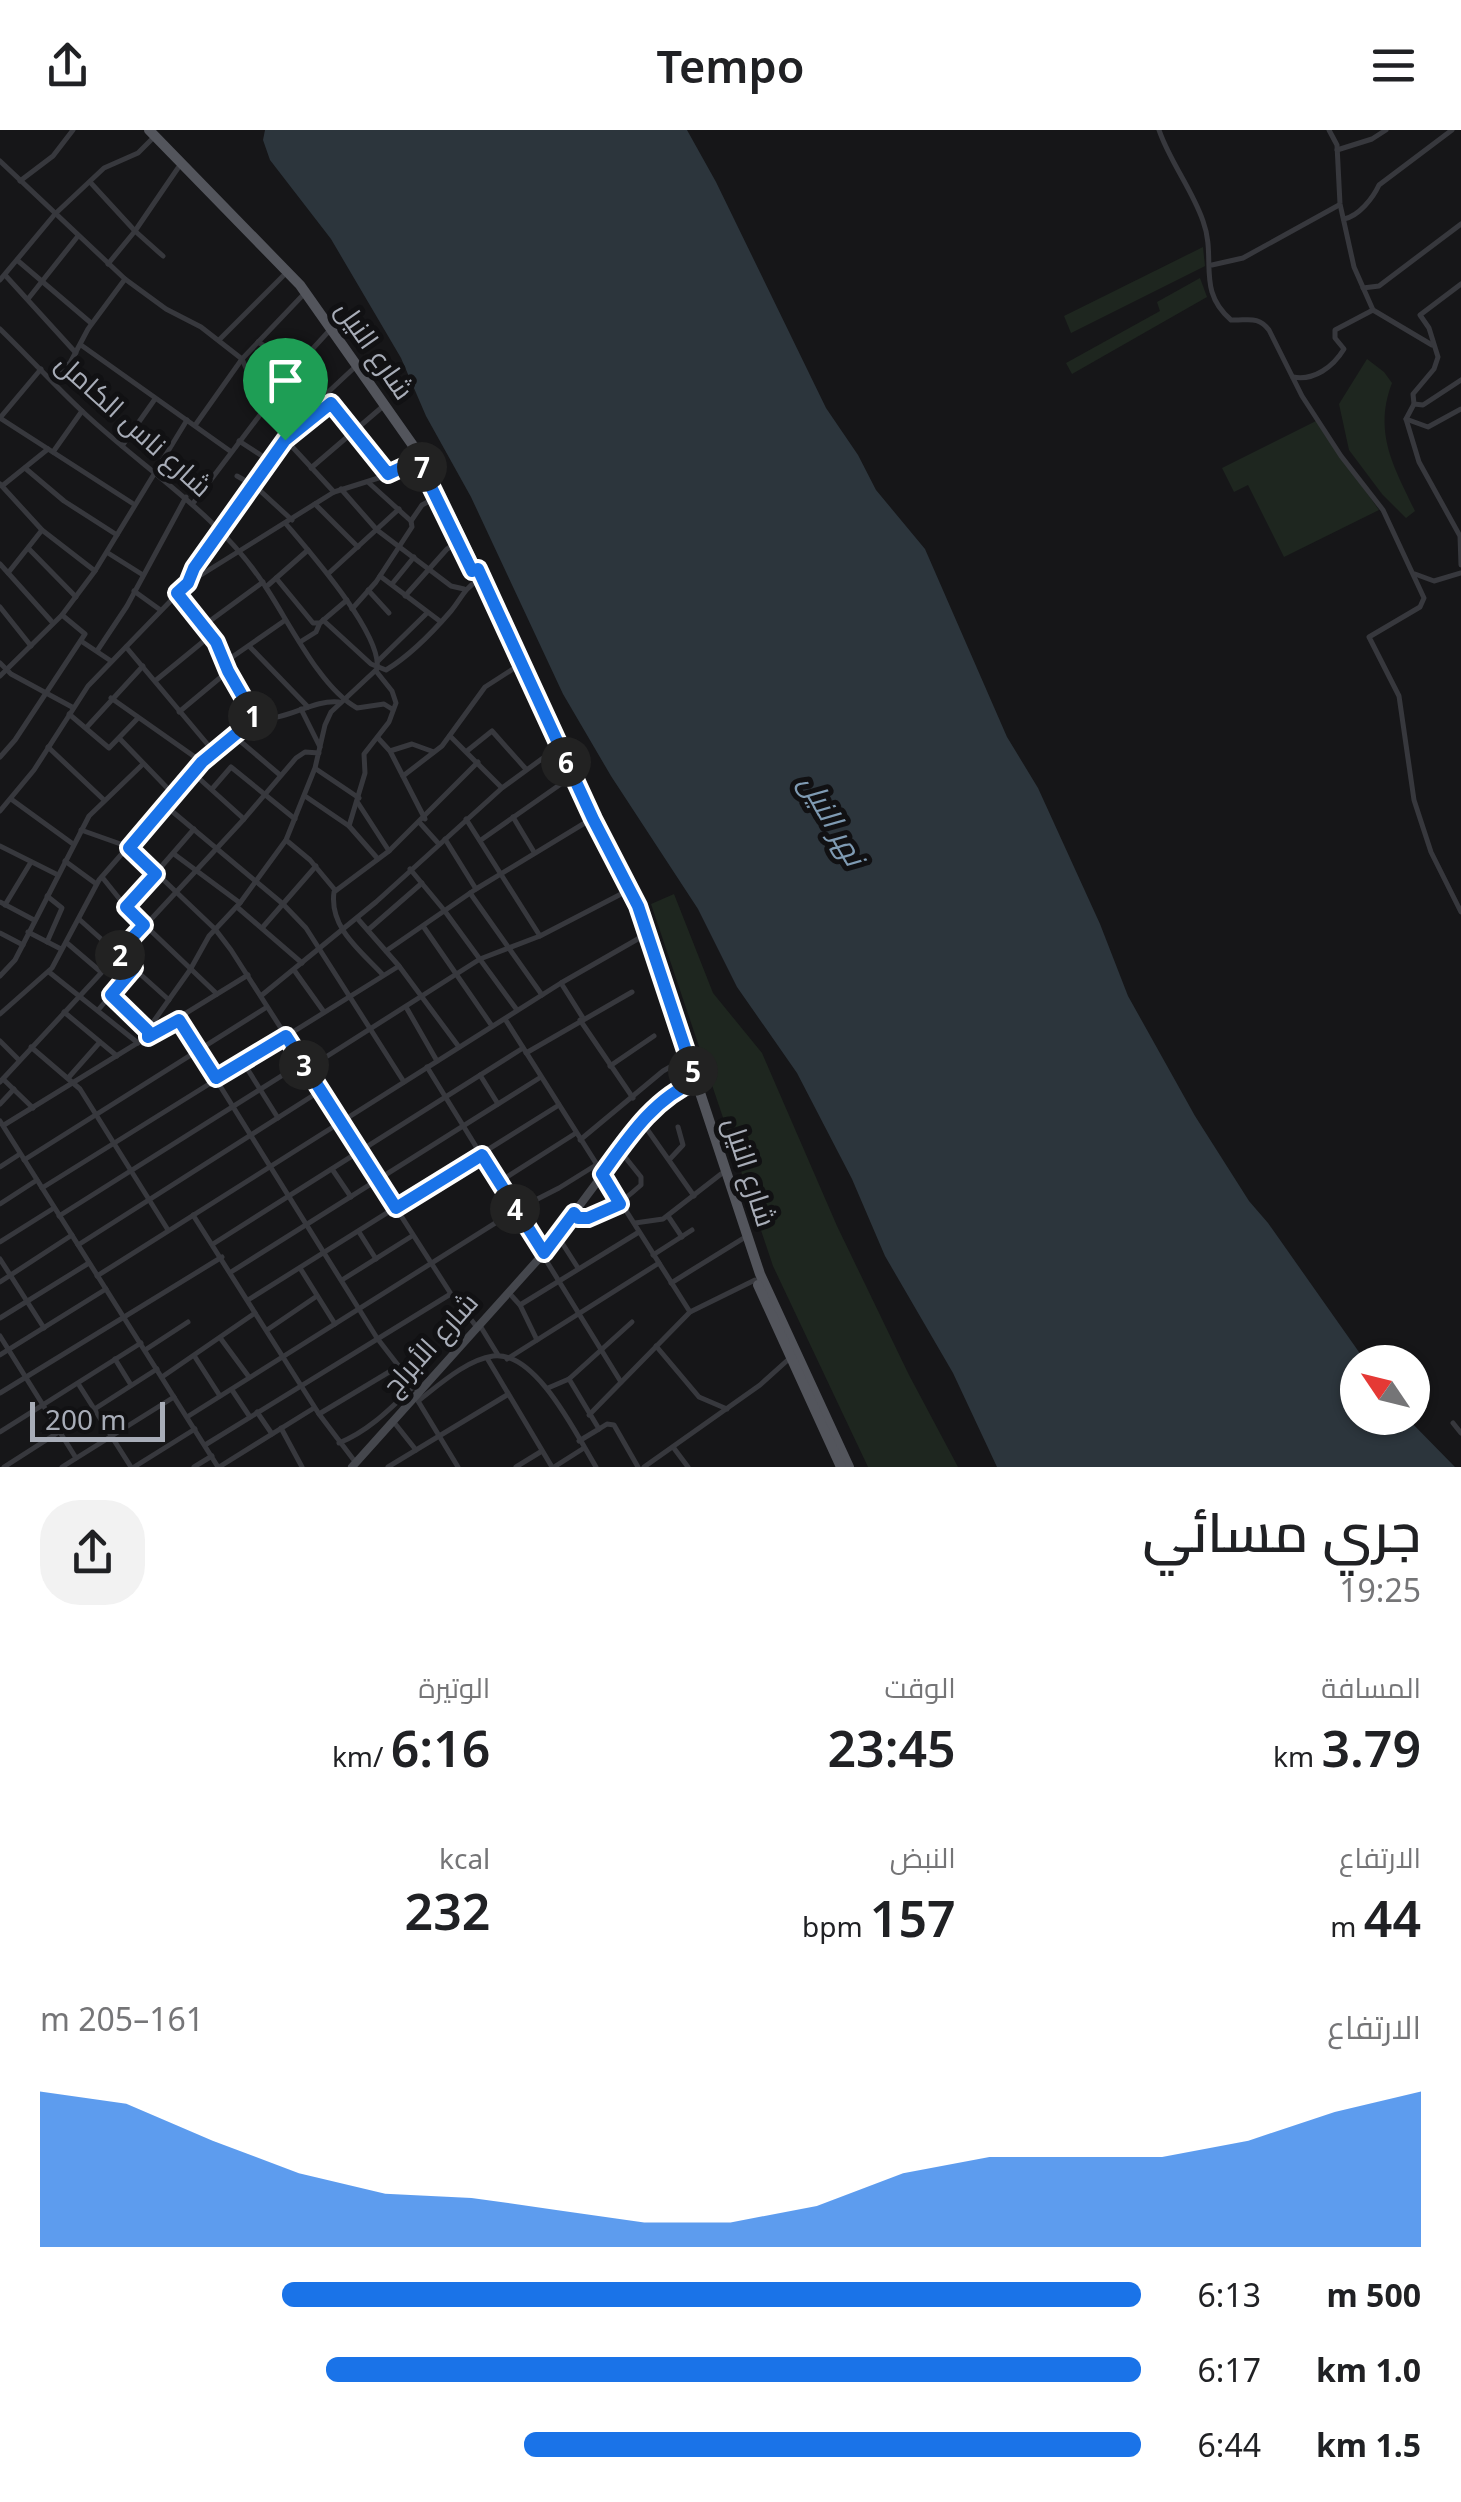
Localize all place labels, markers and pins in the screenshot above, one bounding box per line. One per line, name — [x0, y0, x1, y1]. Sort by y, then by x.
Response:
pin — [243, 338, 328, 441]
pin: 7 — [397, 442, 447, 492]
pin: 1 — [228, 691, 278, 741]
pin: 6 — [541, 737, 591, 787]
pin: 2 — [95, 930, 145, 980]
pin: 3 — [279, 1040, 329, 1090]
pin: 5 — [668, 1046, 718, 1096]
pin: 4 — [490, 1184, 540, 1234]

